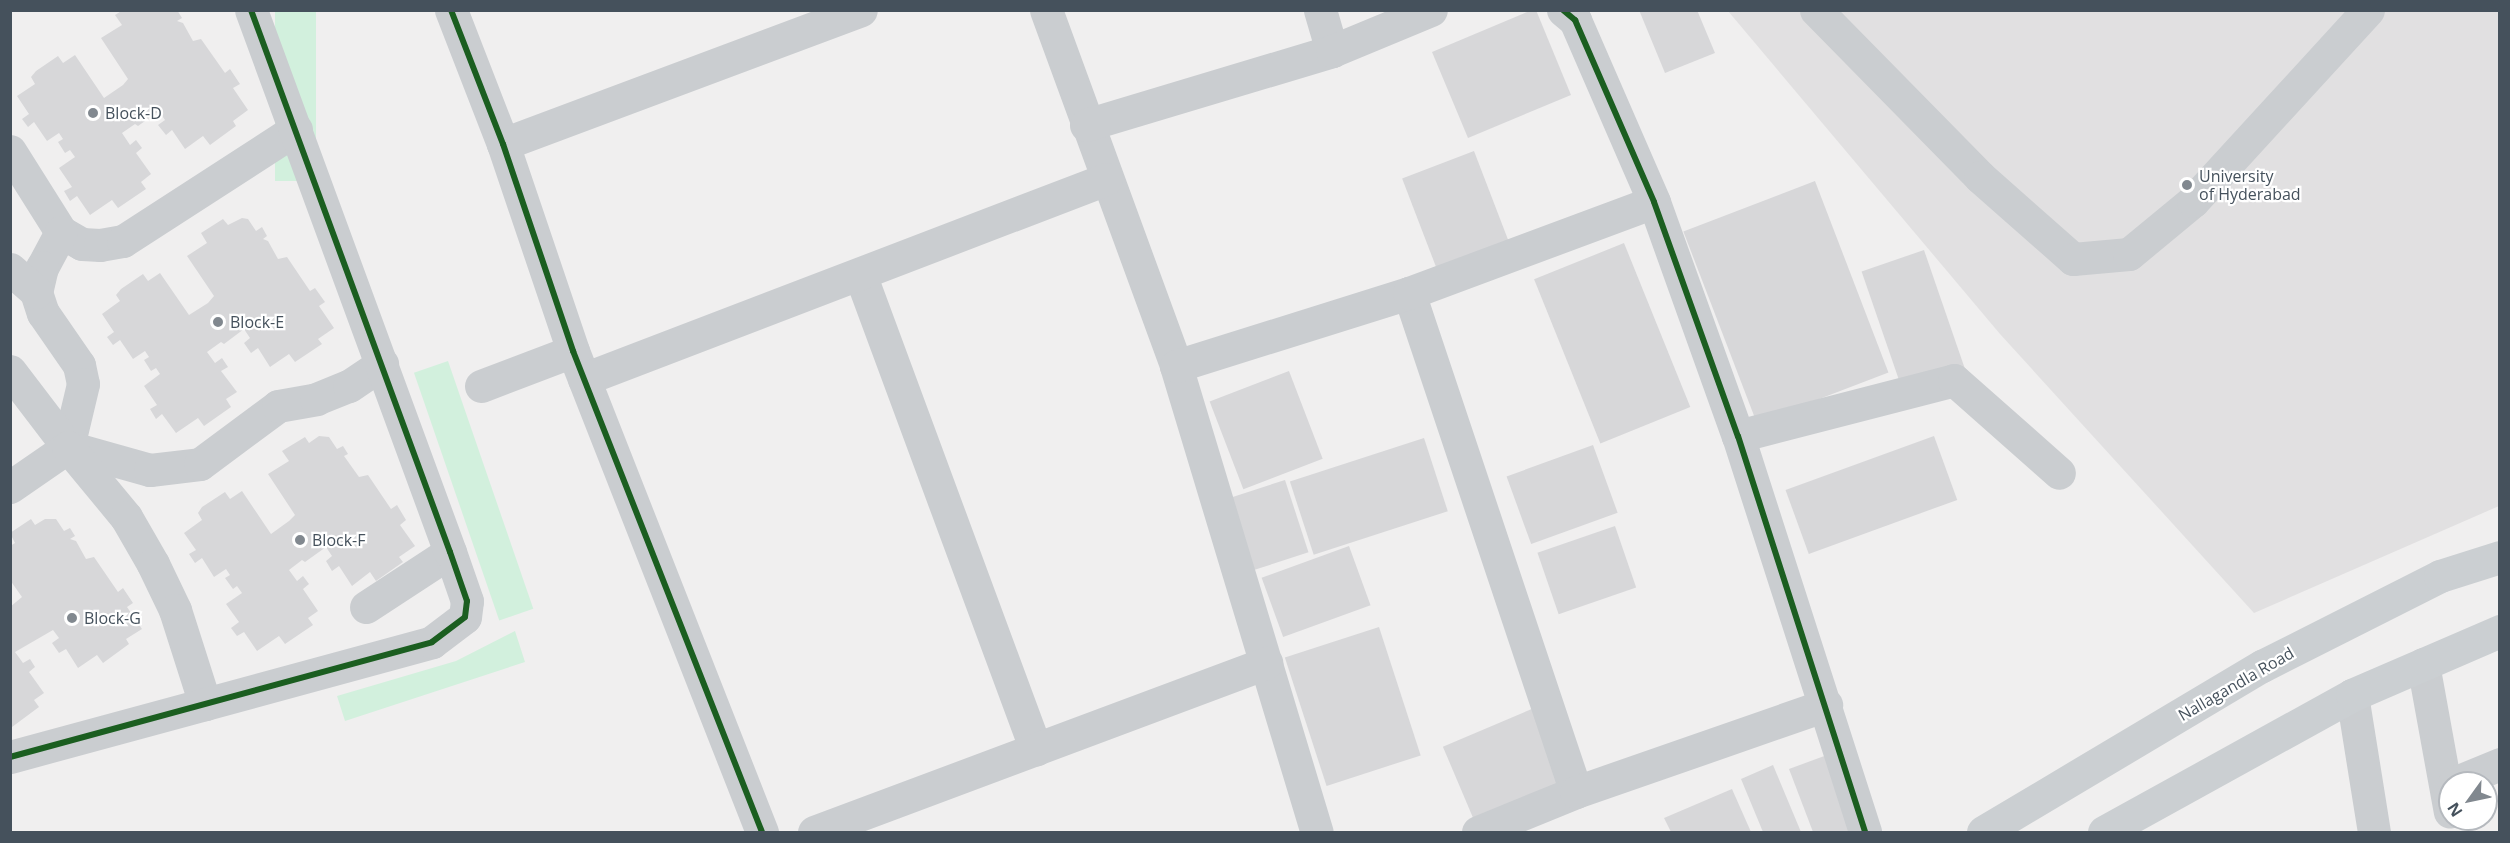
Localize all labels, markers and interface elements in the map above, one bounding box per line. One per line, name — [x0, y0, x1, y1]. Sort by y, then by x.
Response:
place label: Block-D — [105, 103, 162, 123]
marker: Block-D — [86, 106, 100, 120]
place label: University of Hyderabad — [2199, 166, 2301, 204]
marker: University of Hyderabad — [2180, 178, 2194, 192]
place label: Block-E — [230, 312, 284, 332]
marker: Block-E — [211, 315, 225, 329]
place label: Block-F — [312, 530, 365, 550]
marker: Block-F — [293, 533, 307, 547]
place label: Block-G — [84, 608, 141, 628]
marker: Block-G — [65, 611, 79, 625]
street label: Nallagandla Road — [2175, 643, 2297, 725]
north arrow — [2438, 771, 2498, 831]
text: N — [2442, 798, 2467, 821]

